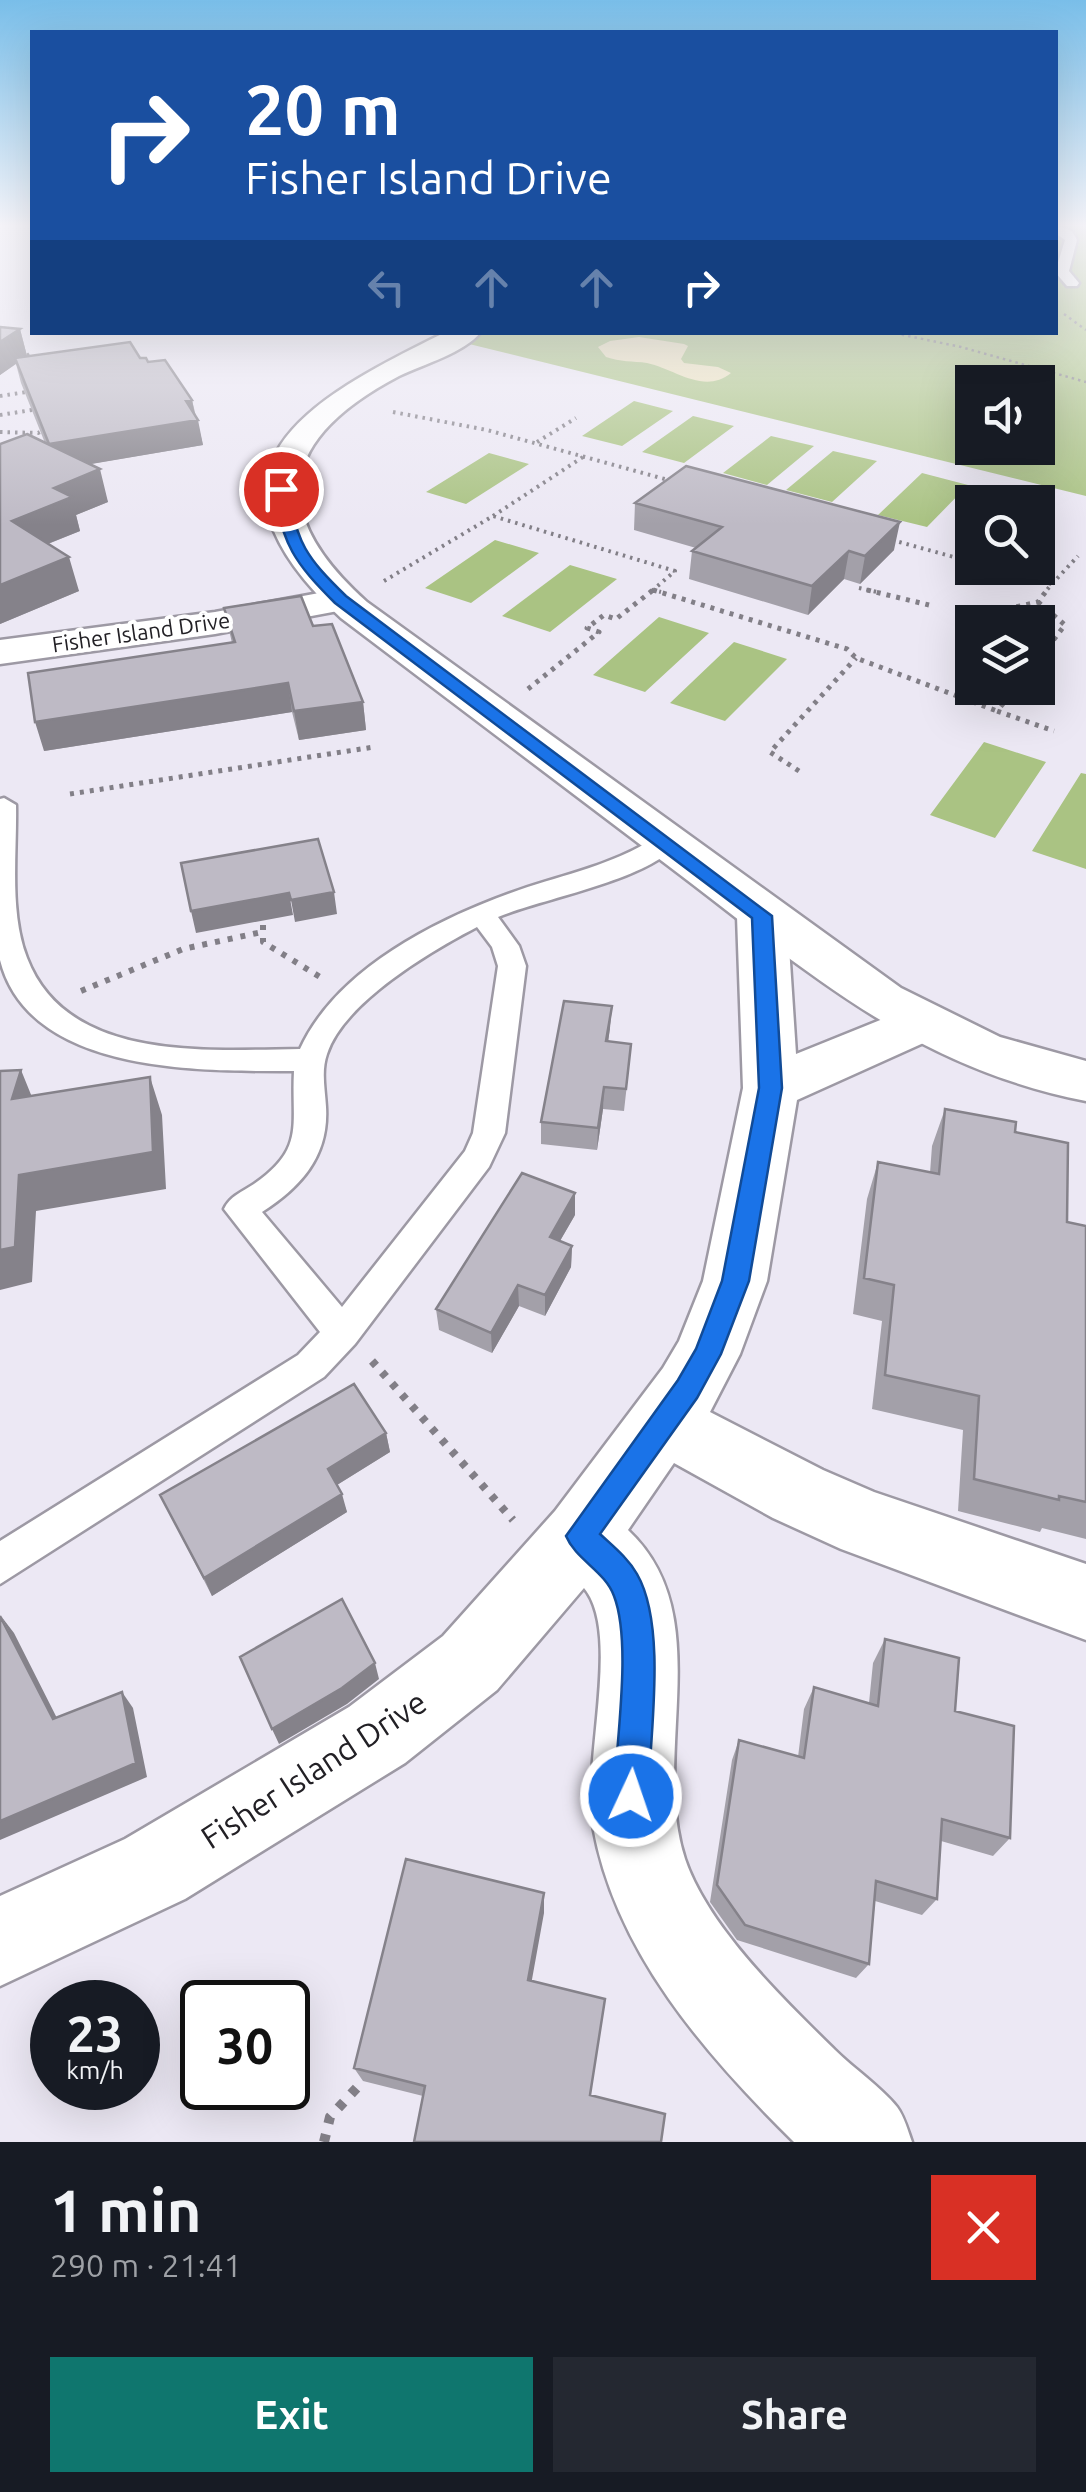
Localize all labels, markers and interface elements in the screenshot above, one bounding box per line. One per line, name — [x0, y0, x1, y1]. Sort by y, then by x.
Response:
icon: right — [80, 70, 210, 200]
text: 20 m — [245, 70, 401, 148]
text: Fisher Island Drive — [245, 152, 612, 203]
icon: left — [359, 260, 414, 315]
icon: ahead — [464, 260, 519, 315]
icon: ahead — [569, 260, 624, 315]
icon: right — [674, 260, 729, 315]
map controls — [955, 365, 1055, 705]
button: sound — [955, 365, 1055, 465]
pin — [239, 447, 324, 532]
icon: arrive — [254, 462, 309, 517]
button: search — [955, 485, 1055, 585]
button: layers — [955, 605, 1055, 705]
street label: Fisher Island Drive — [50, 607, 231, 656]
street label: Fisher Island Drive — [194, 1683, 433, 1855]
position arrow — [579, 1744, 683, 1848]
speed limit sign: 30 — [180, 1980, 310, 2110]
text: 23 — [67, 2005, 123, 2061]
text: km/h — [66, 2056, 124, 2084]
button: close — [931, 2175, 1036, 2280]
text: 1 min — [50, 2176, 202, 2243]
text: 290 m · 21:41 — [50, 2247, 242, 2283]
button: Exit — [50, 2357, 533, 2472]
button: Share — [553, 2357, 1036, 2472]

